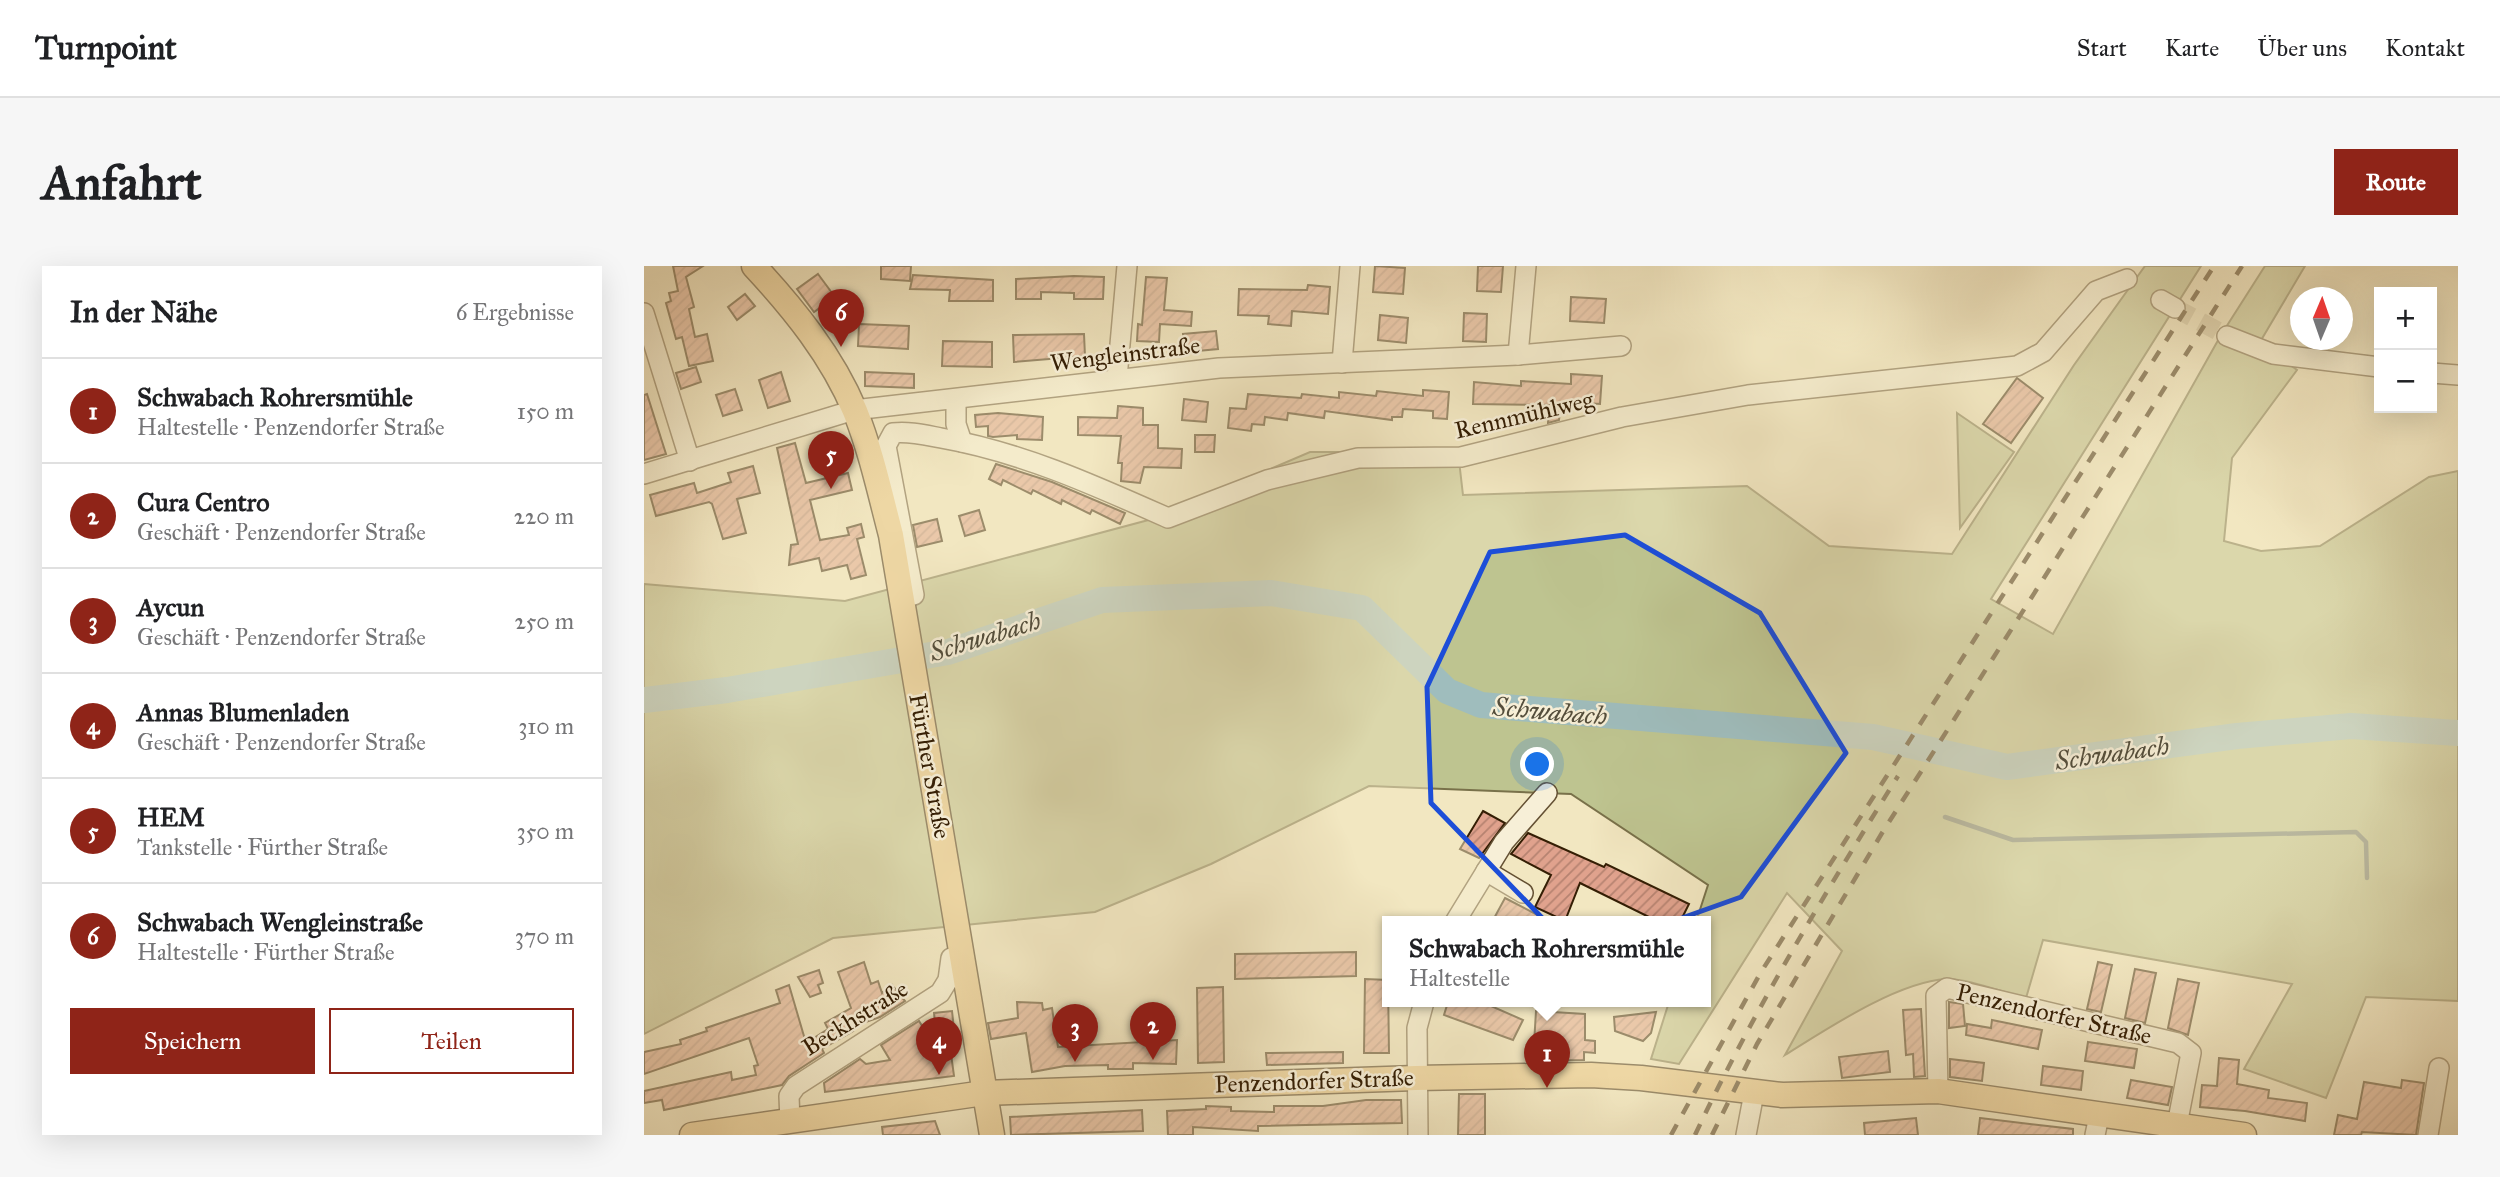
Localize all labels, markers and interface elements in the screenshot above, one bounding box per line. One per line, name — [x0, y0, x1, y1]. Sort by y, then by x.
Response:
text: Turnpoint — [35, 28, 177, 68]
text: Start — [2077, 33, 2127, 63]
text: Karte — [2165, 33, 2219, 63]
text: Über uns — [2257, 33, 2347, 63]
text: Kontakt — [2385, 33, 2465, 63]
button: Route — [2334, 149, 2458, 215]
text: Anfahrt — [42, 153, 202, 212]
north arrow — [2290, 287, 2353, 350]
map controls — [2374, 287, 2437, 413]
button: + — [2374, 287, 2437, 350]
pin: 6 — [818, 289, 864, 347]
text: In der Nähe — [70, 294, 218, 330]
text: 6 Ergebnisse — [456, 298, 574, 326]
street label: Wengleinstraße — [1048, 330, 1202, 378]
button: − — [2374, 350, 2437, 413]
text: Schwabach Rohrersmühle — [137, 381, 413, 413]
street label: Rennmühlweg — [1452, 384, 1597, 446]
text: 1 — [88, 397, 98, 425]
text: 150 m — [517, 397, 574, 425]
text: Haltestelle · Penzendorfer Straße — [137, 413, 445, 441]
pin: 5 — [808, 431, 854, 489]
text: Cura Centro — [137, 486, 270, 518]
text: 2 — [87, 502, 99, 530]
text: 220 m — [514, 502, 574, 530]
text: Geschäft · Penzendorfer Straße — [137, 518, 426, 546]
text: Aycun — [137, 591, 204, 623]
water label: Schwabach — [925, 604, 1045, 668]
text: 3 — [88, 607, 98, 635]
text: 250 m — [514, 607, 574, 635]
text: Geschäft · Penzendorfer Straße — [137, 623, 426, 651]
water label: Schwabach — [1490, 690, 1609, 732]
street label: Fürther Straße — [902, 691, 958, 841]
text: Annas Blumenladen — [137, 696, 349, 728]
text: 4 — [87, 712, 99, 740]
text: 310 m — [518, 712, 574, 740]
text: Geschäft · Penzendorfer Straße — [137, 728, 426, 756]
water label: Schwabach — [2052, 729, 2171, 777]
your location — [1520, 747, 1554, 781]
text: HEM — [137, 801, 205, 833]
text: 5 — [88, 817, 98, 845]
text: 350 m — [516, 817, 574, 845]
text: Tankstelle · Fürther Straße — [137, 833, 388, 861]
text: Schwabach Wengleinstraße — [137, 906, 423, 938]
popup — [1382, 916, 1711, 1007]
text: 6 — [87, 922, 99, 950]
text: 370 m — [515, 922, 574, 950]
text: Schwabach Rohrersmühle — [1409, 932, 1684, 964]
text: Haltestelle · Fürther Straße — [137, 938, 394, 966]
text: Haltestelle — [1409, 964, 1510, 992]
street label: Beckhstraße — [796, 974, 914, 1062]
street label: Penzendorfer Straße — [1954, 977, 2155, 1051]
pin: 2 — [1130, 1002, 1176, 1060]
pin: 3 — [1052, 1004, 1098, 1062]
button: Speichern — [70, 1008, 315, 1074]
button: Teilen — [329, 1008, 574, 1074]
pin: 4 — [916, 1017, 962, 1075]
pin: 1 — [1524, 1030, 1570, 1088]
street label: Penzendorfer Straße — [1214, 1063, 1414, 1099]

